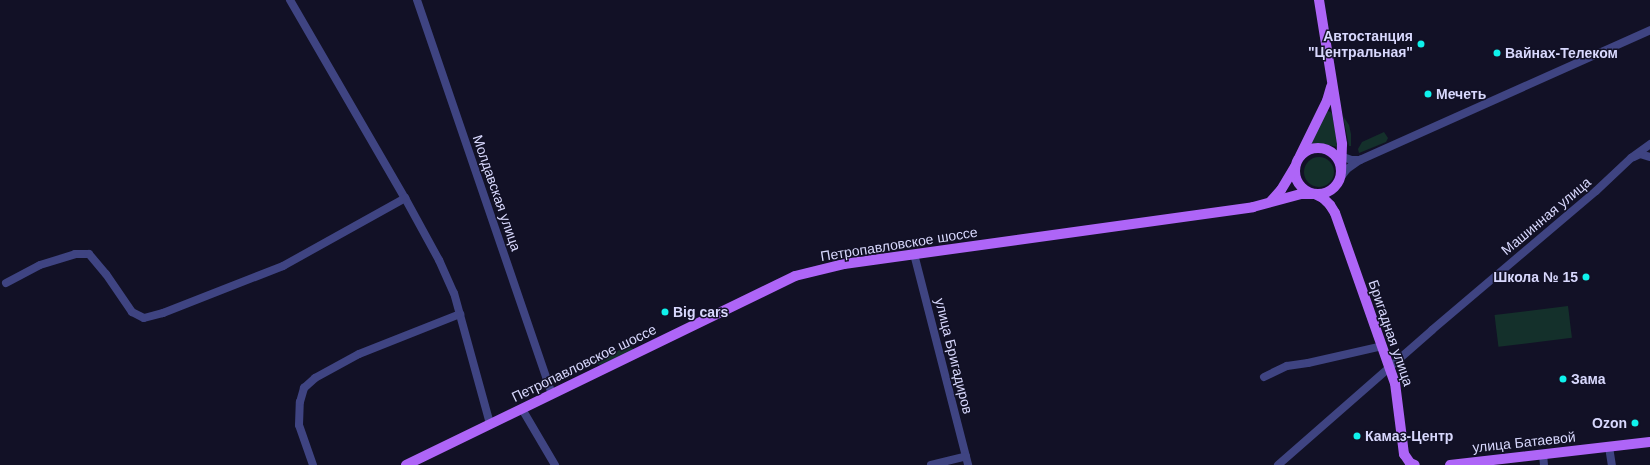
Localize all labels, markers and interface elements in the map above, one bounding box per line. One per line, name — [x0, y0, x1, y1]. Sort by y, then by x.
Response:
place label: Автостанция "Центральная" — [1308, 28, 1413, 60]
marker: Автостанция "Центральная" — [1416, 39, 1426, 49]
place label: Вайнах-Телеком — [1505, 45, 1618, 61]
marker: Вайнах-Телеком — [1492, 48, 1502, 58]
place label: Мечеть — [1436, 86, 1486, 102]
marker: Мечеть — [1423, 89, 1433, 99]
street label: Молдавская улица — [469, 133, 525, 253]
street label: Машинная улица — [1498, 174, 1594, 258]
street label: Петропавловское шоссе — [819, 223, 979, 265]
place label: Школа № 15 — [1493, 269, 1578, 285]
marker: Школа № 15 — [1581, 272, 1591, 282]
street label: Бригадная улица — [1365, 278, 1417, 388]
street label: улица Бригадиров — [931, 296, 977, 416]
place label: Big cars — [673, 304, 728, 320]
marker: Big cars — [660, 307, 670, 317]
street label: Петропавловское шоссе — [509, 321, 659, 405]
place label: Зама — [1571, 371, 1606, 387]
marker: Зама — [1558, 374, 1568, 384]
place label: Ozon — [1592, 415, 1627, 431]
marker: Ozon — [1630, 418, 1640, 428]
place label: Камаз-Центр — [1365, 428, 1453, 444]
street label: улица Батаевой — [1472, 428, 1576, 456]
marker: Камаз-Центр — [1352, 431, 1362, 441]

